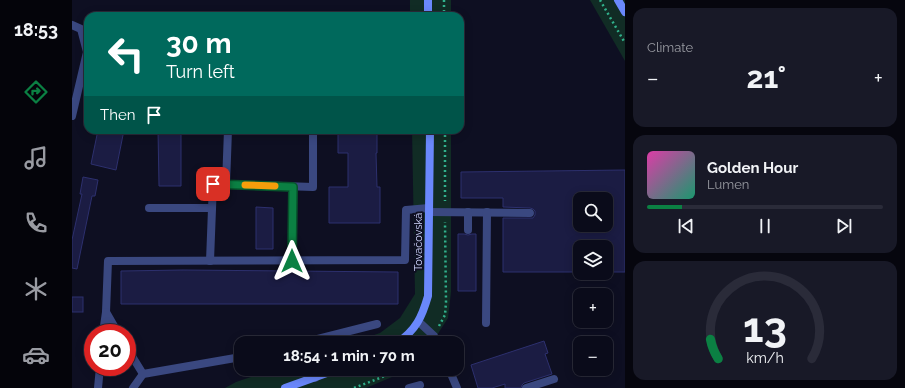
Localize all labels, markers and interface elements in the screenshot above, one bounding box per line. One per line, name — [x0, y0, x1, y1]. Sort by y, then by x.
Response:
text: 18:53 — [14, 19, 58, 40]
text: 30 m — [166, 27, 232, 60]
icon: left — [100, 28, 152, 80]
text: Climate — [647, 40, 693, 55]
text: 21° — [747, 60, 786, 95]
text: Turn left — [166, 61, 235, 82]
text: − — [647, 65, 659, 91]
text: + — [874, 65, 883, 91]
icon: directions — [22, 78, 50, 106]
icon: arrive — [143, 104, 165, 126]
text: Then — [100, 106, 135, 124]
icon: music — [22, 144, 50, 172]
text: Golden Hour — [707, 159, 798, 177]
pin — [196, 167, 230, 201]
icon: arrive — [202, 173, 224, 195]
text: Lumen — [707, 177, 749, 192]
map controls — [573, 192, 613, 376]
button: search — [573, 192, 613, 232]
icon: phone — [22, 209, 50, 237]
street label: Tovačovská — [412, 213, 425, 271]
icon: previous — [675, 215, 697, 237]
icon: pause — [754, 215, 776, 237]
icon: next — [833, 215, 855, 237]
position arrow — [271, 240, 313, 282]
button: layers — [573, 240, 613, 280]
icon: climate — [22, 275, 50, 303]
button: + — [573, 288, 613, 328]
text: 13 — [743, 302, 787, 351]
speed limit sign: 20 — [84, 324, 136, 376]
button: − — [573, 336, 613, 376]
icon: car — [22, 341, 50, 369]
text: 18:54 · 1 min · 70 m — [283, 347, 415, 365]
text: km/h — [746, 349, 784, 365]

